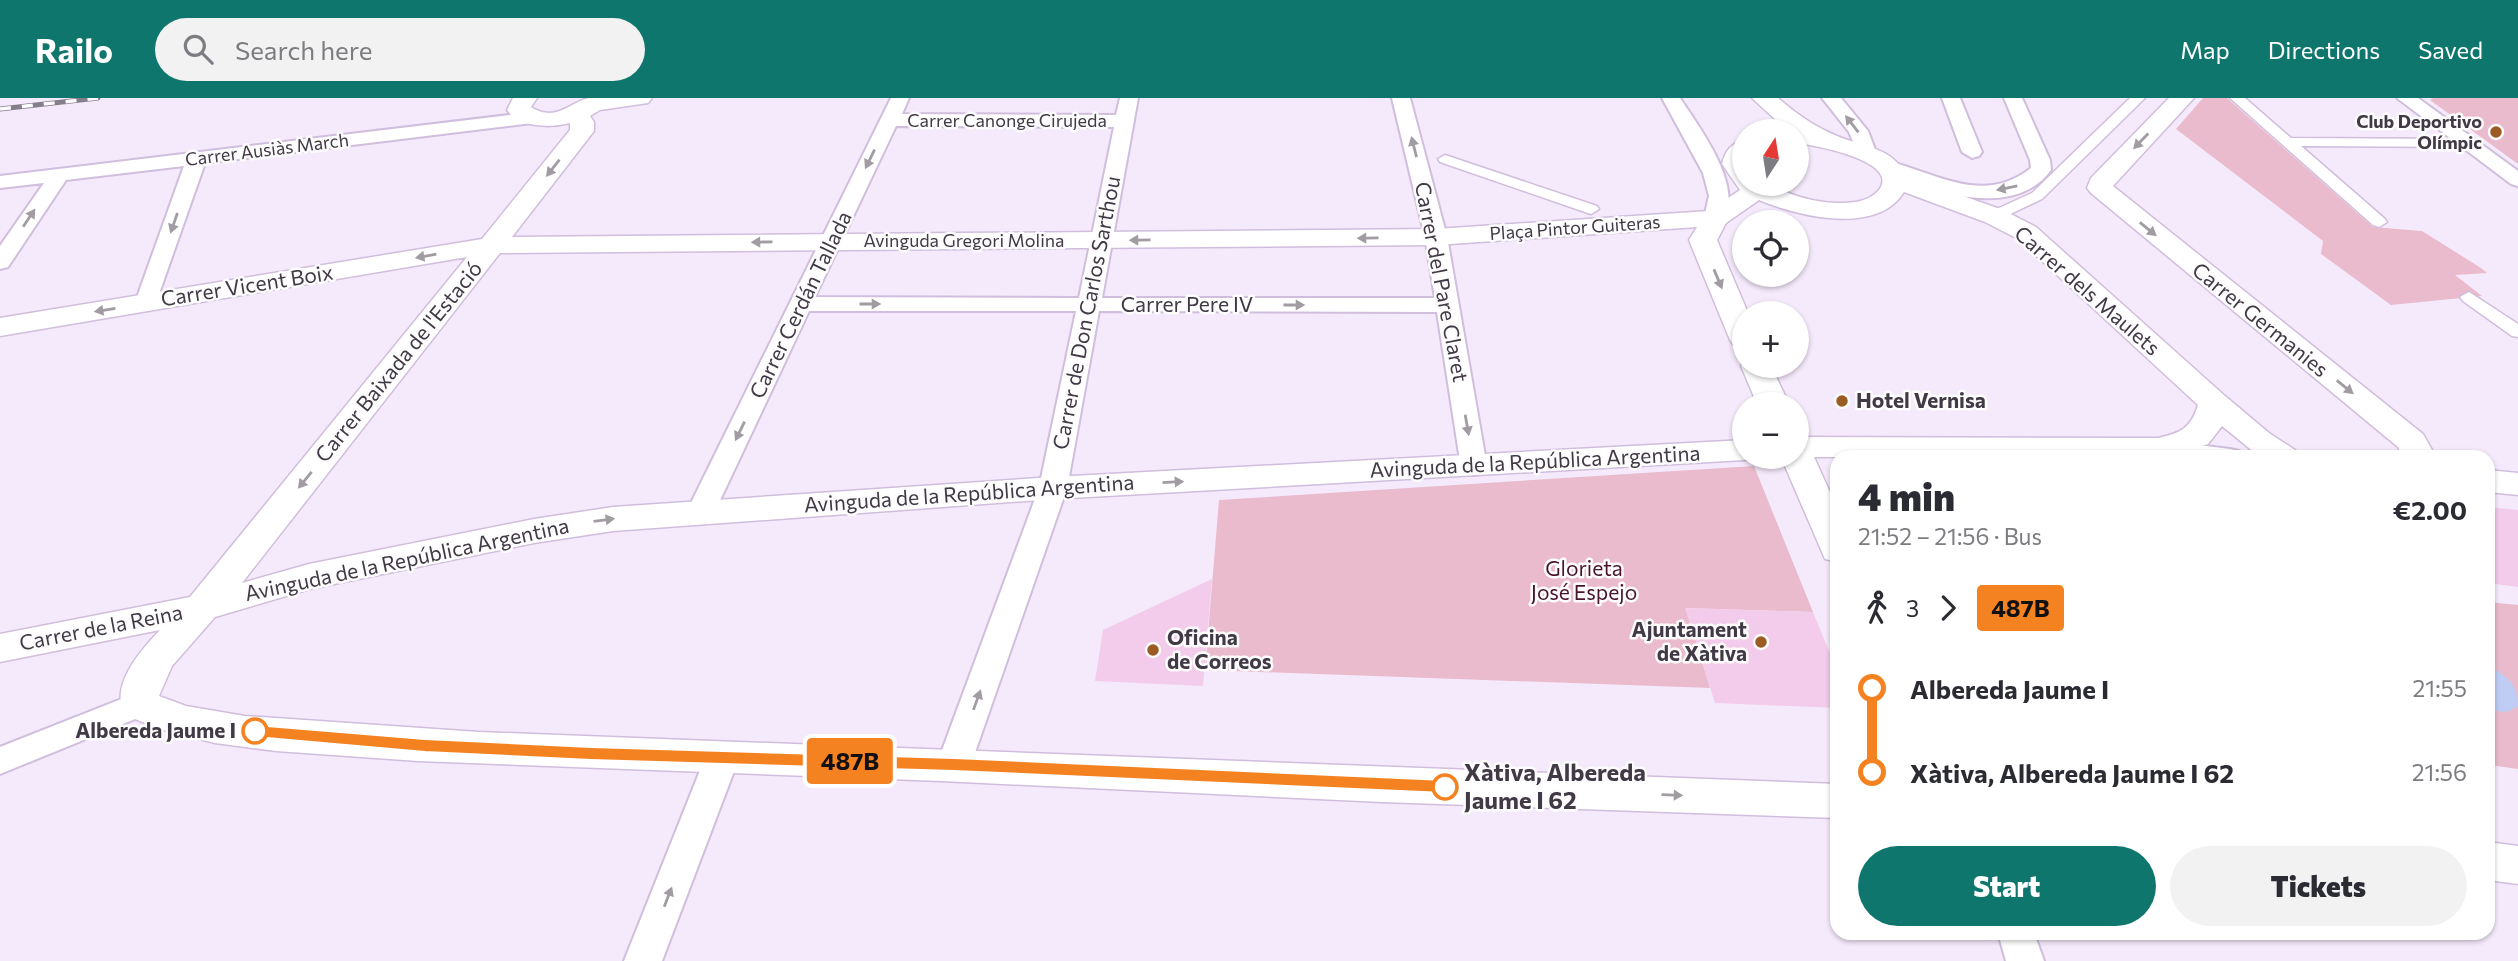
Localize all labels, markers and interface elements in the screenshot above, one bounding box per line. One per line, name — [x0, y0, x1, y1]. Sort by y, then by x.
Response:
search box — [155, 18, 645, 81]
text: Railo — [35, 29, 113, 70]
icon: search — [179, 30, 217, 68]
text: Search here — [235, 34, 372, 65]
text: Map — [2180, 35, 2230, 64]
text: Directions — [2268, 35, 2380, 64]
text: Saved — [2418, 35, 2483, 64]
street label: Carrer Canonge Cirujeda — [907, 109, 1107, 131]
place label: Club Deportivo Olímpic — [2356, 110, 2482, 153]
one-way arrow — [1844, 115, 1859, 133]
north arrow — [1732, 119, 1810, 196]
map controls — [1732, 119, 1809, 469]
marker: Club Deportivo Olímpic — [2488, 124, 2504, 140]
street label: Carrer Ausiàs March — [184, 128, 350, 170]
one-way arrow — [2133, 132, 2149, 149]
one-way arrow — [1408, 136, 1419, 158]
one-way arrow — [865, 149, 876, 169]
one-way arrow — [546, 159, 561, 177]
street label: Carrer de Don Carlos Sarthou — [1047, 174, 1124, 452]
street label: Carrer del Pare Claret — [1411, 180, 1474, 384]
one-way arrow — [1996, 183, 2018, 194]
street label: Carrer Cerdán Tallada — [743, 207, 856, 402]
one-way arrow — [23, 208, 36, 228]
street label: Plaça Pintor Guiteras — [1489, 210, 1661, 244]
button: locate — [1732, 210, 1809, 287]
one-way arrow — [168, 212, 179, 233]
street label: Carrer dels Maulets — [2010, 220, 2166, 360]
one-way arrow — [2139, 222, 2157, 237]
street label: Avinguda Gregori Molina — [863, 229, 1065, 251]
one-way arrow — [1356, 232, 1378, 244]
one-way arrow — [1129, 234, 1151, 246]
one-way arrow — [751, 237, 773, 248]
one-way arrow — [415, 251, 437, 262]
street label: Carrer Baixada de l'Estació — [309, 256, 487, 467]
street label: Carrer Germanies — [2188, 256, 2334, 381]
street label: Carrer Vicent Boix — [159, 259, 335, 310]
one-way arrow — [1713, 268, 1724, 289]
street label: Carrer Pere IV — [1121, 291, 1253, 316]
one-way arrow — [859, 298, 881, 310]
one-way arrow — [1283, 299, 1305, 311]
button: + — [1732, 301, 1809, 378]
one-way arrow — [94, 305, 116, 316]
one-way arrow — [2335, 380, 2353, 395]
place label: Hotel Vernisa — [1856, 387, 1986, 412]
button: − — [1732, 392, 1809, 469]
marker: Hotel Vernisa — [1834, 393, 1850, 409]
one-way arrow — [1462, 414, 1473, 436]
one-way arrow — [735, 421, 746, 441]
street label: Avinguda de la República Argentina — [1369, 439, 1701, 482]
street label: Avinguda de la República Argentina — [803, 468, 1135, 517]
one-way arrow — [297, 471, 312, 489]
text: 4 min — [1858, 472, 1955, 519]
one-way arrow — [1162, 476, 1184, 487]
text: €2.00 — [2393, 494, 2467, 525]
street label: Avinguda de la República Argentina — [242, 512, 571, 605]
one-way arrow — [593, 514, 615, 525]
text: 21:52 – 21:56 · Bus — [1858, 522, 2042, 550]
park label: Glorieta José Espejo — [1531, 555, 1637, 604]
icon: walk — [1858, 589, 1896, 627]
icon: forward — [1929, 589, 1967, 627]
text: 487B — [1991, 593, 2050, 622]
text: 3 — [1906, 594, 1919, 622]
street label: Carrer de la Reina — [17, 598, 184, 655]
place label: Ajuntament de Xàtiva — [1632, 616, 1747, 665]
place label: Oficina de Correos — [1167, 624, 1272, 673]
marker: Ajuntament de Xàtiva — [1753, 634, 1769, 650]
marker: Oficina de Correos — [1145, 642, 1161, 658]
text: Albereda Jaume I — [1910, 673, 2109, 704]
text: 21:55 — [2413, 674, 2467, 702]
one-way arrow — [972, 689, 983, 710]
place label: Albereda Jaume I — [75, 717, 236, 742]
marker: Albereda Jaume I — [242, 718, 268, 744]
line badge: 487B — [801, 738, 899, 784]
text: 487B — [821, 746, 879, 775]
place label: Xàtiva, Albereda Jaume I 62 — [1464, 757, 1646, 814]
text: Xàtiva, Albereda Jaume I 62 — [1910, 757, 2234, 788]
text: 21:56 — [2412, 758, 2467, 786]
marker: Xàtiva, Albereda Jaume I 62 — [1432, 774, 1458, 800]
one-way arrow — [1661, 789, 1683, 800]
button: Start — [1858, 846, 2156, 926]
button: Tickets — [2170, 846, 2467, 926]
one-way arrow — [662, 887, 673, 908]

